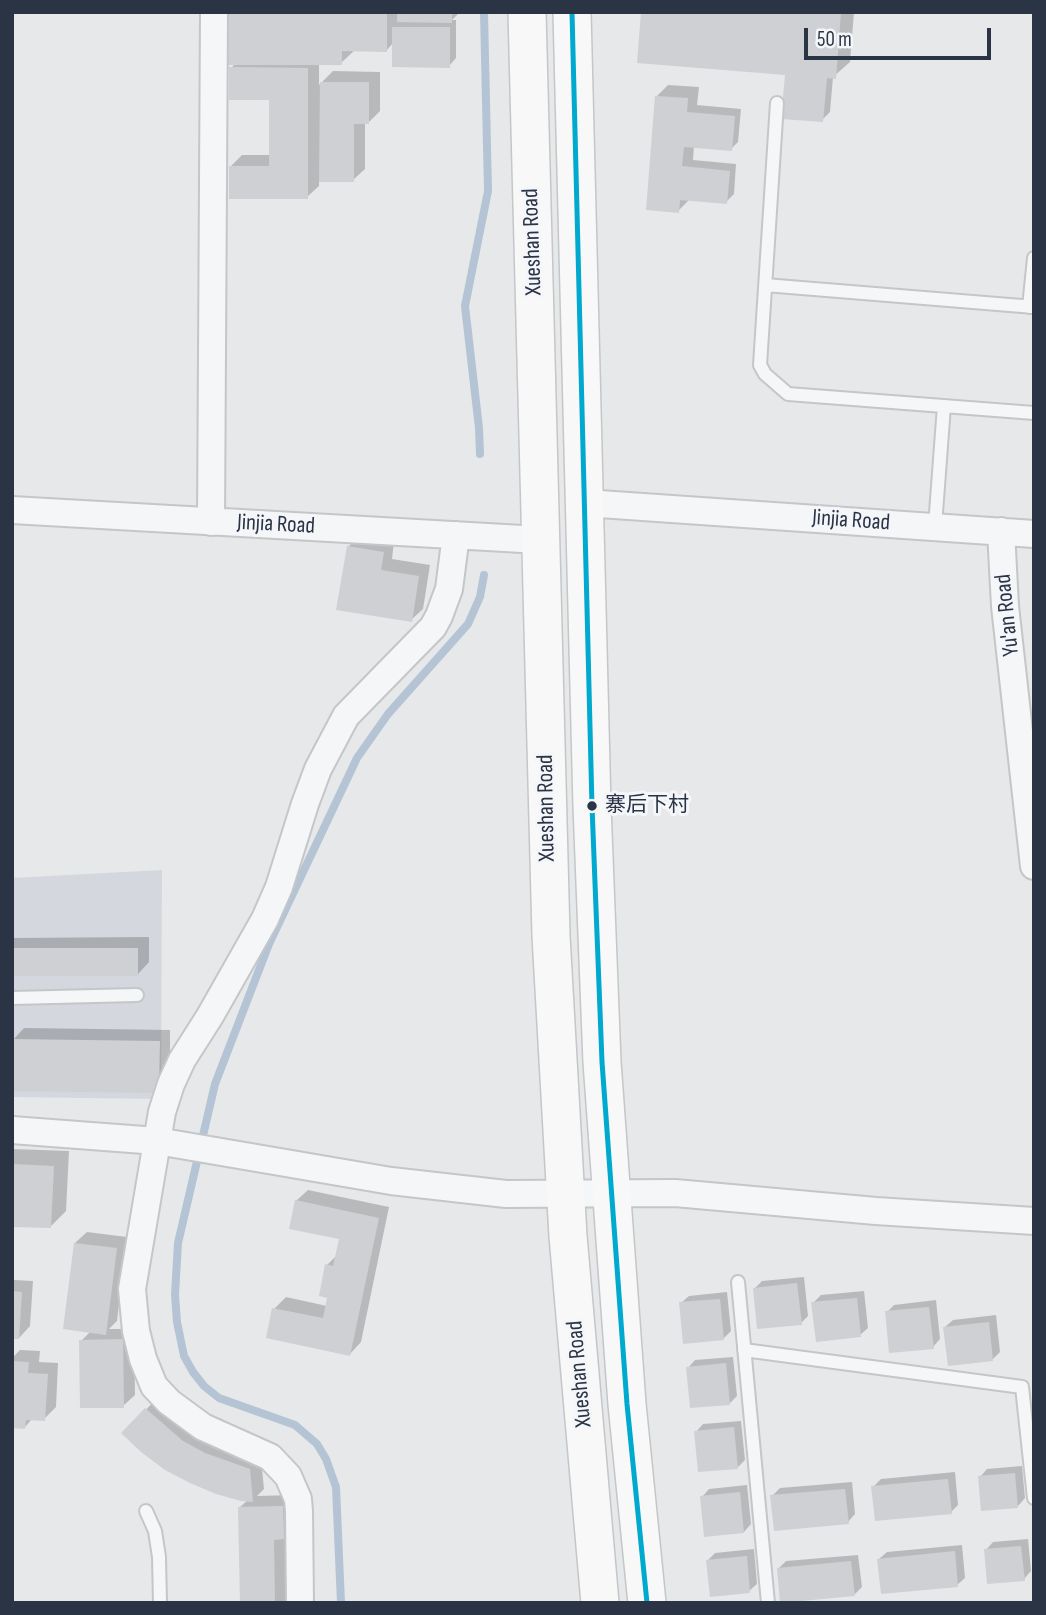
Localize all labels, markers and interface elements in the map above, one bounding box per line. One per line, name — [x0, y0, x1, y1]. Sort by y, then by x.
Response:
scale bar — [808, 14, 995, 58]
text: 50 m — [817, 27, 852, 52]
street label: Xueshan Road — [517, 188, 549, 296]
street label: Jinjia Road — [811, 505, 891, 537]
street label: Jinjia Road — [236, 509, 316, 541]
street label: Yu'an Road — [990, 572, 1026, 658]
street label: Xueshan Road — [532, 754, 562, 862]
place label: 寨后下村 — [605, 793, 689, 819]
marker: 寨后下村 — [585, 799, 599, 813]
street label: Xueshan Road — [562, 1319, 598, 1429]

